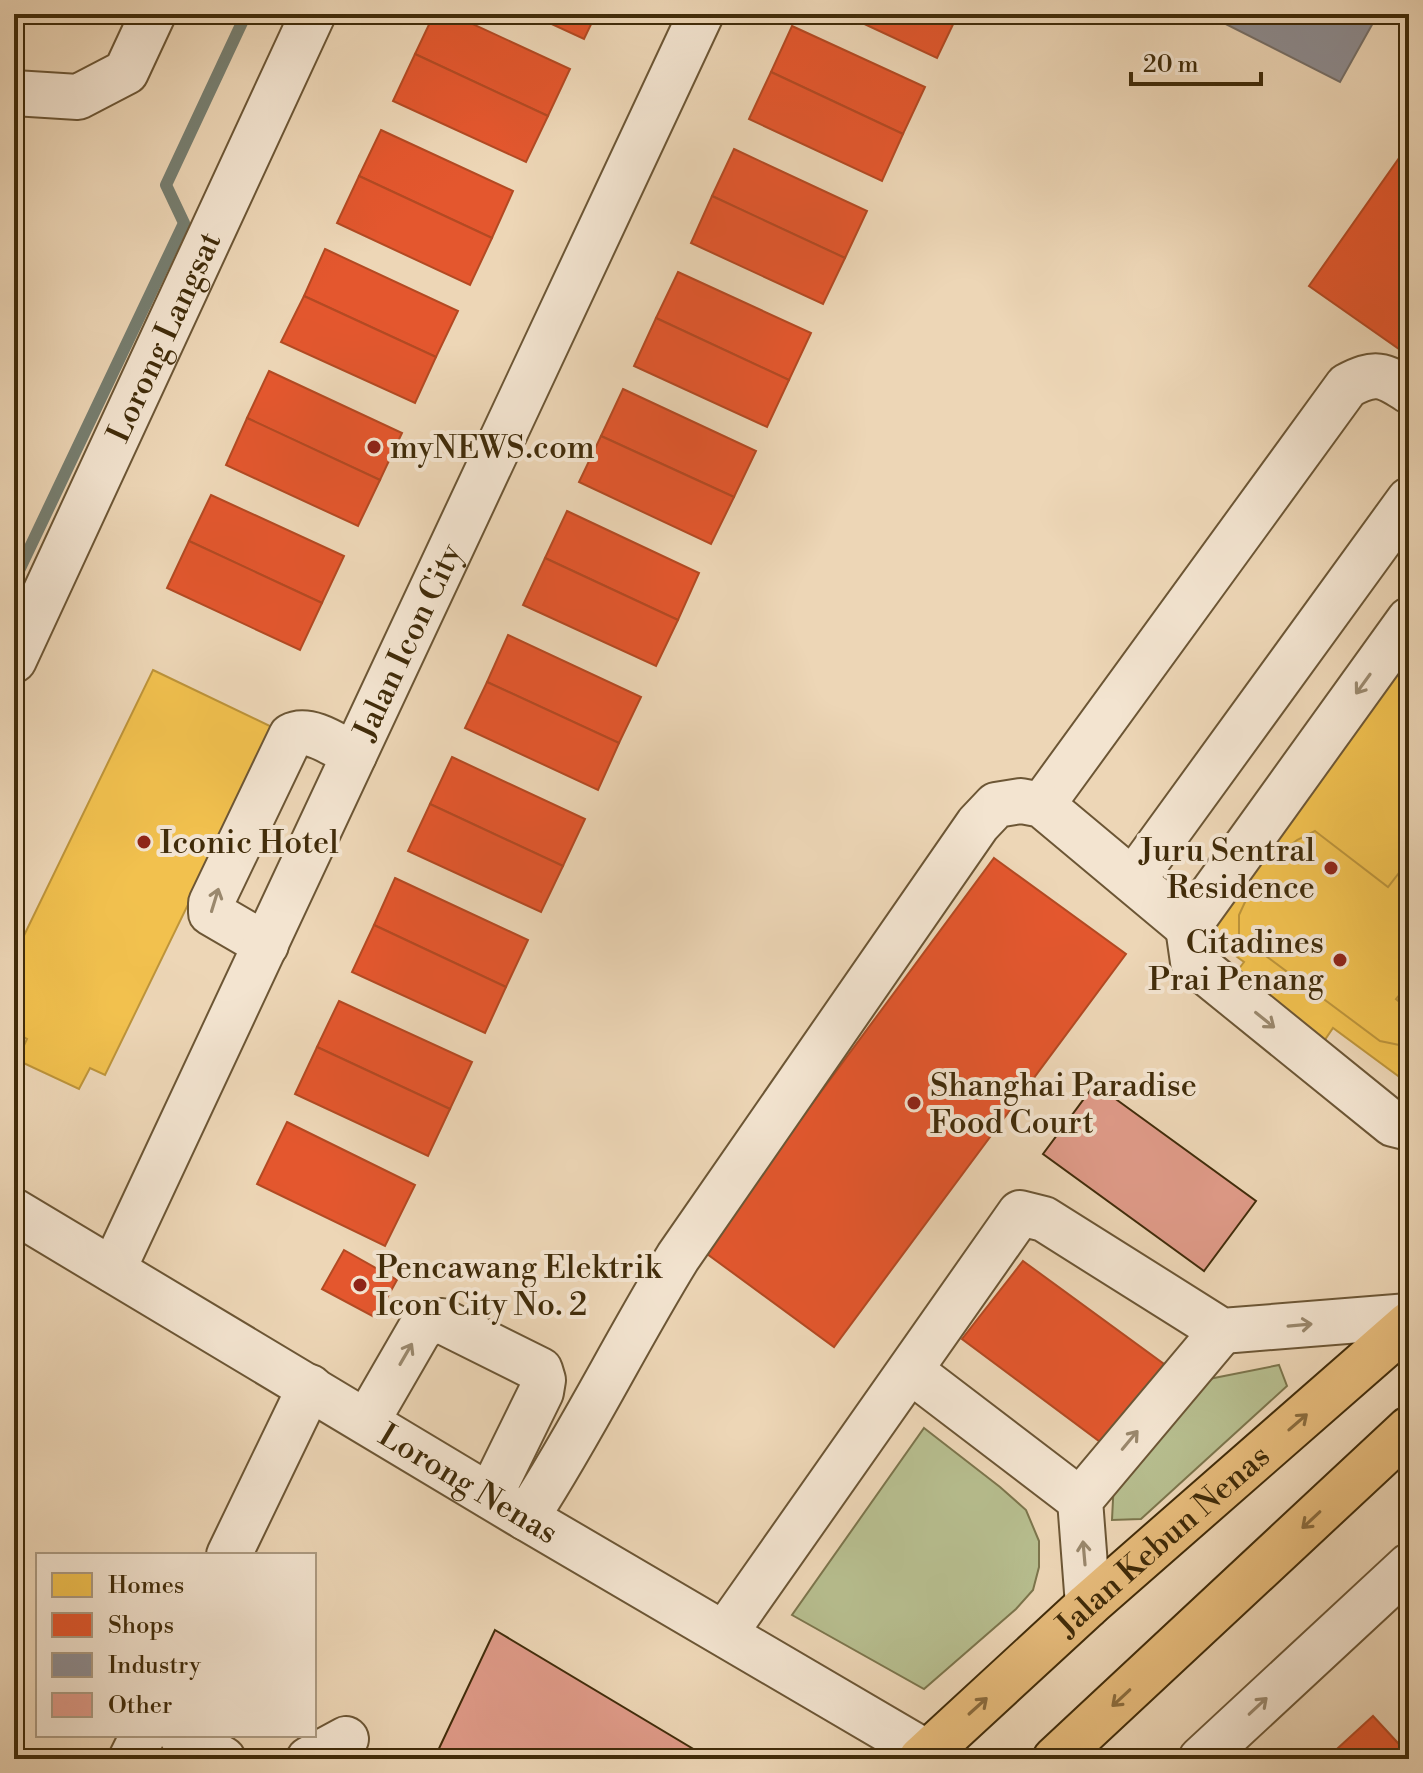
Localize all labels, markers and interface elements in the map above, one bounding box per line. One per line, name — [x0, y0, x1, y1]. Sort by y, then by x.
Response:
scale bar — [1131, 36, 1261, 86]
text: 20 m — [1143, 50, 1199, 80]
street label: Lorong Langsat — [99, 226, 230, 449]
place label: myNEWS.com — [390, 428, 595, 468]
marker: myNEWS.com — [365, 438, 383, 456]
street label: Jalan Icon City — [345, 537, 471, 747]
one-way arrow — [1355, 672, 1372, 694]
place label: Iconic Hotel — [160, 823, 339, 863]
place label: Juru Sentral Residence — [1138, 831, 1316, 908]
marker: Iconic Hotel — [135, 833, 153, 851]
marker: Juru Sentral Residence — [1322, 859, 1340, 877]
one-way arrow — [208, 888, 223, 913]
place label: Citadines Prai Penang — [1148, 923, 1324, 1000]
marker: Citadines Prai Penang — [1331, 951, 1349, 969]
one-way arrow — [1254, 1011, 1275, 1029]
place label: Shanghai Paradise Food Court — [930, 1066, 1197, 1143]
marker: Shanghai Paradise Food Court — [905, 1094, 923, 1112]
place label: Pencawang Elektrik Icon City No. 2 — [376, 1248, 664, 1325]
marker: Pencawang Elektrik Icon City No. 2 — [351, 1276, 369, 1294]
one-way arrow — [1286, 1317, 1313, 1332]
one-way arrow — [398, 1343, 414, 1366]
one-way arrow — [1287, 1413, 1307, 1431]
street label: Lorong Nenas — [371, 1415, 565, 1553]
one-way arrow — [1121, 1430, 1139, 1451]
street label: Jalan Kebun Nenas — [1047, 1436, 1278, 1646]
one-way arrow — [1301, 1511, 1321, 1530]
one-way arrow — [1076, 1540, 1091, 1567]
legend — [36, 1553, 316, 1737]
text: Homes — [108, 1571, 184, 1601]
text: Shops — [108, 1611, 174, 1641]
text: Industry — [108, 1651, 201, 1681]
one-way arrow — [1111, 1688, 1131, 1707]
text: Other — [108, 1691, 172, 1721]
one-way arrow — [968, 1697, 988, 1716]
one-way arrow — [1247, 1697, 1267, 1715]

